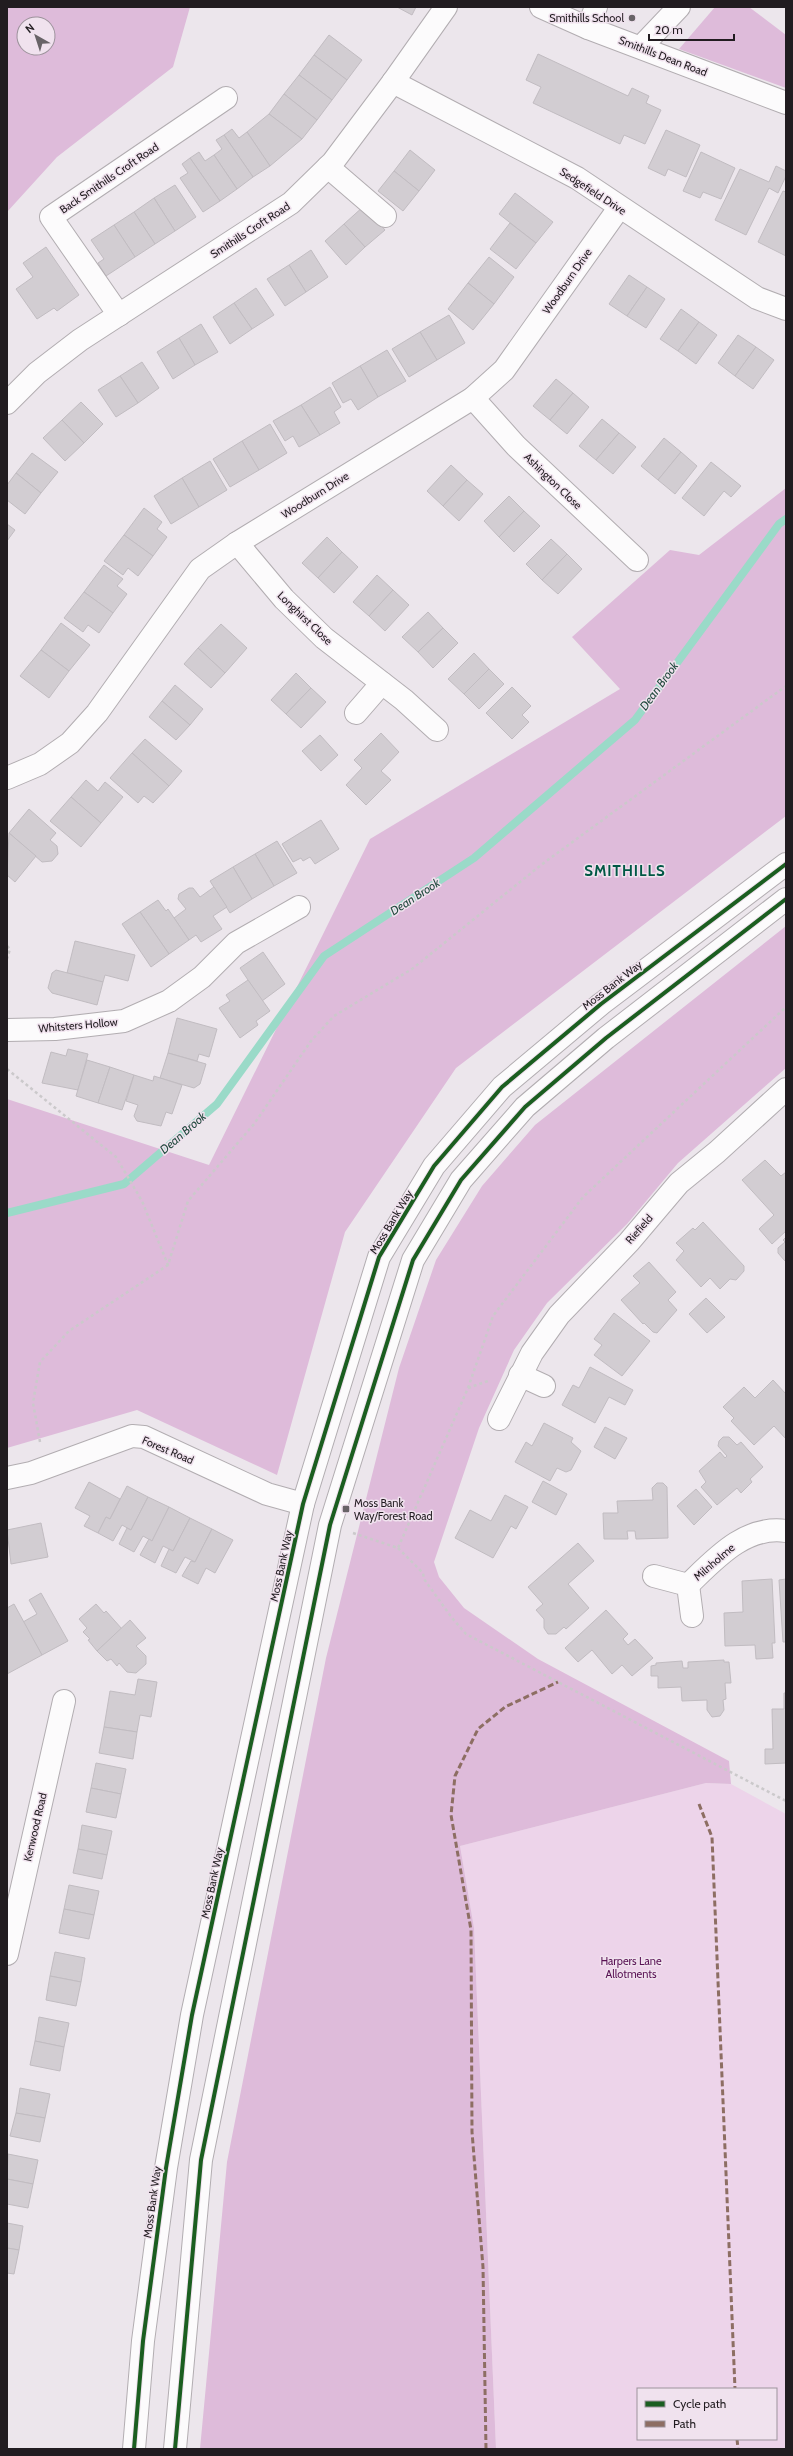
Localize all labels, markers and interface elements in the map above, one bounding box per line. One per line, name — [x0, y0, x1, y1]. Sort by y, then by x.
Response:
place label: Smithills School — [549, 11, 624, 25]
marker: Smithills School — [627, 13, 637, 23]
north arrow — [16, 16, 56, 56]
scale bar — [649, 16, 734, 42]
text: N — [22, 20, 37, 36]
text: 20 m — [655, 22, 683, 37]
street label: Smithills Dean Road — [617, 33, 709, 79]
street label: Back Smithills Croft Road — [57, 140, 161, 216]
street label: Sedgefield Drive — [557, 164, 629, 218]
street label: Smithills Croft Road — [207, 199, 293, 261]
street label: Woodburn Drive — [539, 245, 595, 316]
street label: Ashington Close — [521, 450, 585, 512]
street label: Woodburn Drive — [279, 469, 352, 521]
street label: Longhirst Close — [275, 588, 336, 648]
water label: Dean Brook — [636, 658, 682, 713]
district label: SMITHILLS — [584, 862, 666, 880]
water label: Dean Brook — [387, 874, 443, 918]
street label: Moss Bank Way — [579, 957, 645, 1013]
street label: Whitsters Hollow — [38, 1015, 118, 1035]
water label: Dean Brook — [156, 1108, 210, 1157]
street label: Moss Bank Way — [366, 1187, 416, 1257]
street label: Riefield — [622, 1211, 656, 1247]
street label: Forest Road — [140, 1433, 196, 1467]
place label: Moss Bank Way/Forest Road — [354, 1496, 433, 1523]
marker: Moss Bank Way/Forest Road — [341, 1504, 351, 1514]
street label: Moss Bank Way — [267, 1529, 295, 1603]
street label: Milnholme — [691, 1540, 738, 1584]
street label: Kenwood Road — [20, 1791, 50, 1863]
street label: Moss Bank Way — [198, 1846, 226, 1920]
park label: Harpers Lane Allotments — [600, 1954, 662, 1981]
street label: Moss Bank Way — [140, 2165, 164, 2239]
legend — [637, 2388, 777, 2440]
text: Cycle path — [673, 2396, 726, 2411]
text: Path — [673, 2416, 696, 2431]

